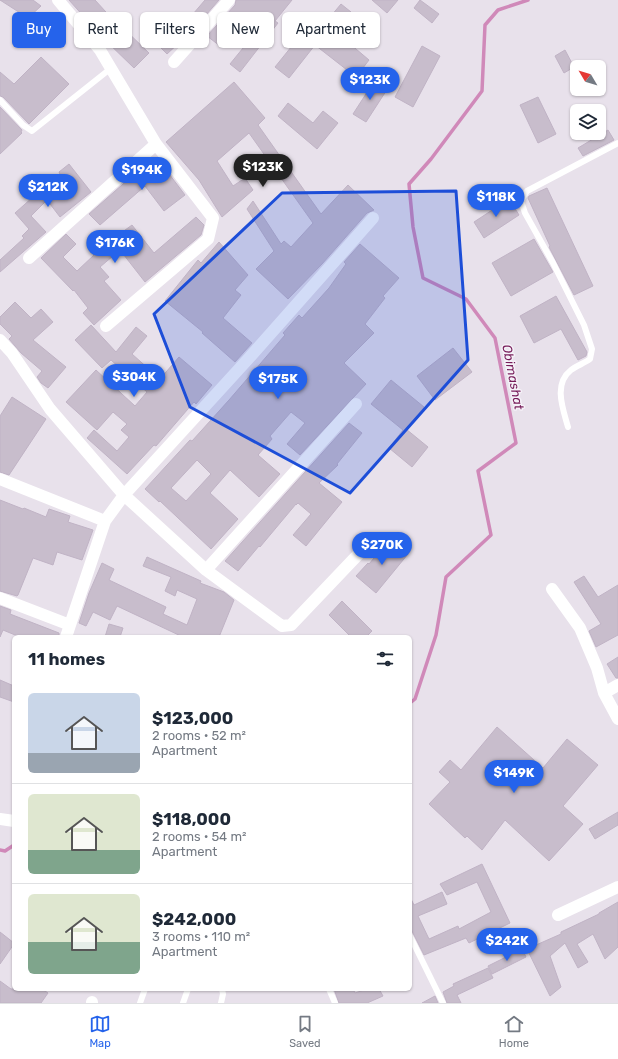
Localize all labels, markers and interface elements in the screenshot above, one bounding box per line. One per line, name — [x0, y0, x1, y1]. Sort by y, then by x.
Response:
chip: Buy — [12, 12, 66, 48]
chip: Rent — [74, 12, 132, 48]
chip: Filters — [140, 12, 209, 48]
chip: New — [217, 12, 274, 48]
chip: Apartment — [282, 12, 380, 48]
north arrow — [570, 60, 606, 96]
map controls — [570, 60, 606, 140]
pin: $123K — [342, 67, 398, 101]
text: $123K — [350, 72, 390, 87]
button: layers — [570, 104, 606, 140]
pin: $123K — [235, 154, 291, 188]
pin: $194K — [114, 157, 170, 191]
text: $123K — [243, 159, 283, 174]
text: $194K — [122, 162, 162, 177]
pin: $212K — [20, 174, 76, 208]
text: $212K — [28, 179, 68, 194]
pin: $118K — [468, 184, 524, 218]
text: $118K — [476, 189, 516, 204]
pin: $176K — [87, 230, 143, 264]
text: $176K — [95, 235, 135, 250]
water label: Obimashat — [499, 343, 527, 412]
pin: $304K — [106, 364, 162, 398]
pin: $175K — [250, 366, 306, 400]
text: $304K — [112, 369, 156, 384]
text: $175K — [258, 371, 298, 386]
pin: $270K — [354, 532, 410, 566]
text: $270K — [361, 537, 403, 552]
icon: filters — [374, 648, 396, 670]
text: 11 homes — [28, 649, 105, 669]
text: $123,000 — [152, 708, 233, 728]
icon: home — [60, 709, 108, 757]
text: 2 rooms · 52 m² — [152, 728, 246, 743]
text: Apartment — [152, 743, 217, 758]
pin: $149K — [486, 760, 542, 794]
text: $149K — [494, 765, 534, 780]
text: $118,000 — [152, 809, 231, 829]
icon: home — [60, 810, 108, 858]
text: 2 rooms · 54 m² — [152, 829, 246, 844]
text: Apartment — [152, 844, 217, 859]
text: $242,000 — [152, 909, 236, 929]
icon: home — [60, 910, 108, 958]
pin: $242K — [479, 928, 535, 962]
text: 3 rooms · 110 m² — [152, 929, 250, 944]
text: $242K — [485, 933, 529, 948]
text: Apartment — [152, 944, 217, 959]
tab: Map — [89, 1013, 111, 1050]
tab: Saved — [289, 1013, 321, 1050]
tab: Home — [499, 1013, 529, 1050]

